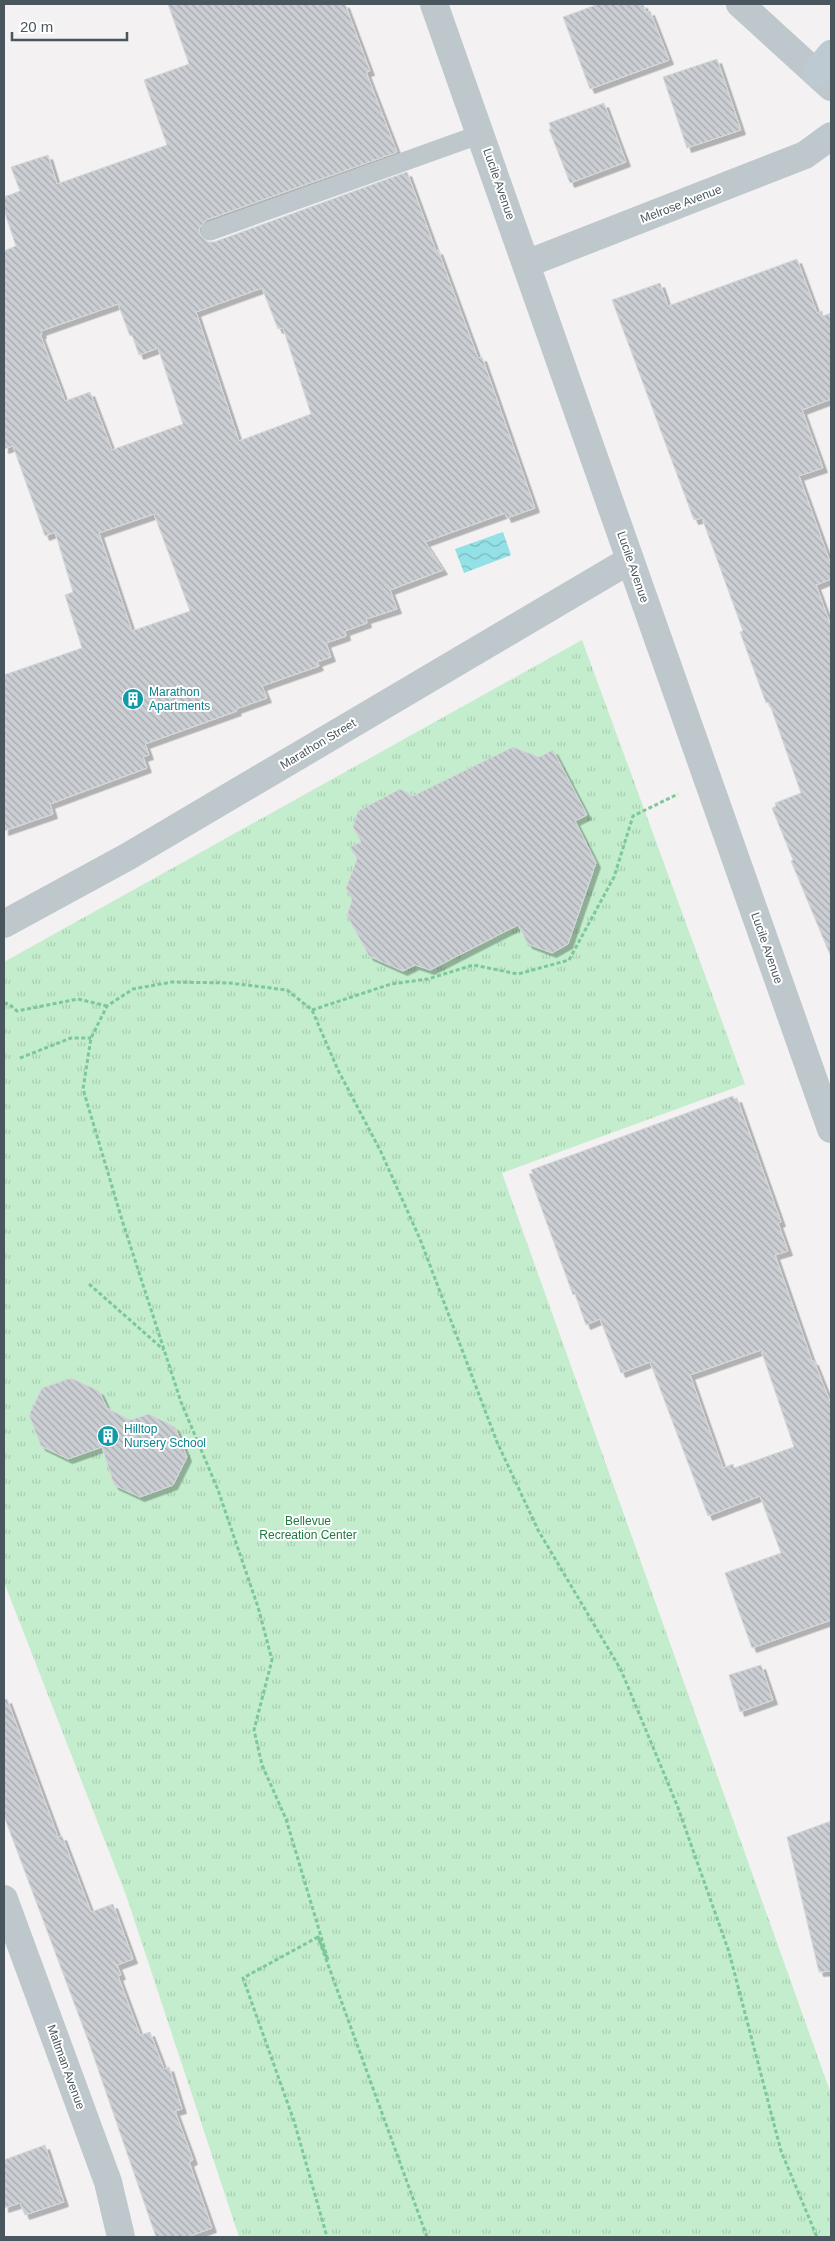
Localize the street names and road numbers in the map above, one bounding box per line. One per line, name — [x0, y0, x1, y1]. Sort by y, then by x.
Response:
street label: Lucile Avenue — [480, 146, 518, 222]
street label: Melrose Avenue — [638, 182, 724, 226]
street label: Lucile Avenue — [614, 529, 652, 605]
street label: Marathon Street — [278, 715, 359, 772]
street label: Lucile Avenue — [748, 910, 786, 986]
street label: Maltman Avenue — [44, 2023, 88, 2112]

